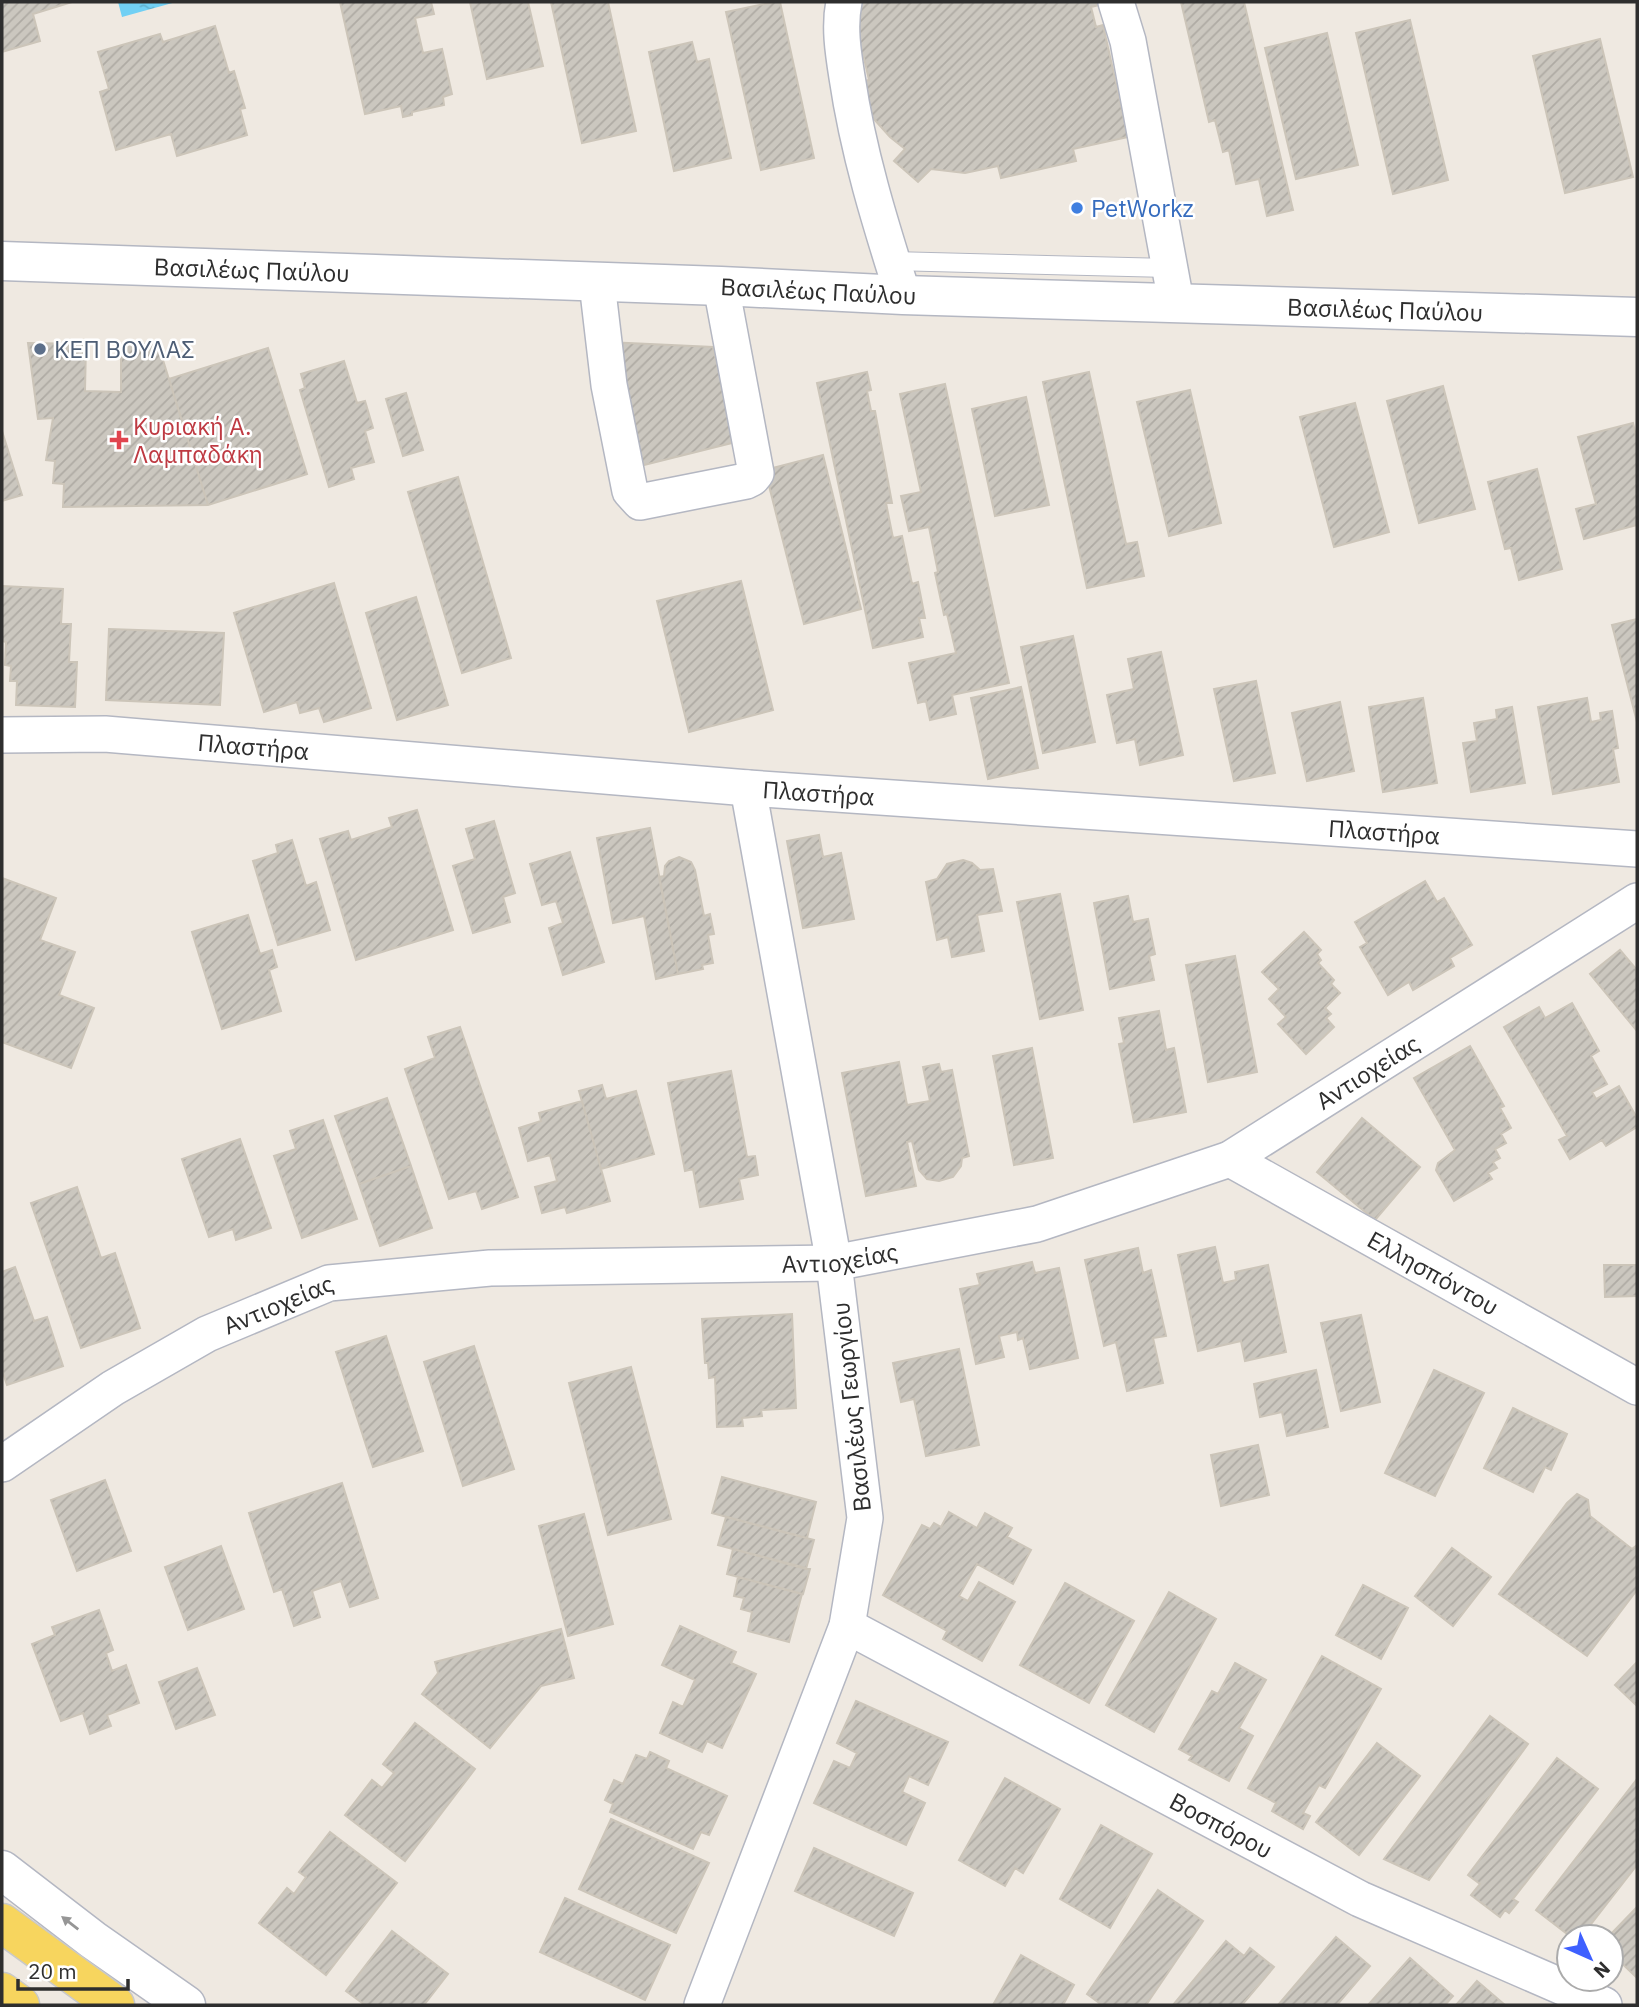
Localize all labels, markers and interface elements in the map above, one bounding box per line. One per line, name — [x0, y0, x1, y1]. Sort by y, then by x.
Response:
place label: PetWorkz — [1091, 192, 1194, 224]
marker: PetWorkz — [1069, 200, 1085, 216]
street label: Βασιλέως Παύλου — [153, 250, 350, 289]
street label: Βασιλέως Παύλου — [720, 270, 917, 311]
street label: Βασιλέως Παύλου — [1287, 291, 1484, 328]
place label: ΚΕΠ ΒΟΥΛΑΣ — [54, 333, 195, 365]
marker: ΚΕΠ ΒΟΥΛΑΣ — [32, 341, 48, 357]
place label: Κυριακή Α. Λαμπαδάκη — [133, 410, 263, 470]
marker: Κυριακή Α. Λαμπαδάκη — [111, 432, 127, 448]
street label: Πλαστήρα — [196, 726, 311, 767]
street label: Πλαστήρα — [762, 773, 876, 813]
street label: Πλαστήρα — [1327, 812, 1441, 851]
street label: Αντιοχείας — [1310, 1027, 1425, 1117]
street label: Ελλησπόντου — [1362, 1223, 1505, 1322]
street label: Αντιοχείας — [781, 1235, 900, 1280]
street label: Αντιοχείας — [218, 1267, 338, 1342]
street label: Βασιλέως Γεωργίου — [824, 1301, 878, 1513]
street label: Βοσπόρου — [1164, 1785, 1278, 1866]
one-way arrow — [62, 1916, 80, 1931]
north arrow — [1555, 1923, 1625, 1993]
scale bar — [18, 1948, 128, 1992]
text: 20 m — [28, 1957, 77, 1985]
text: N — [1589, 1957, 1615, 1983]

